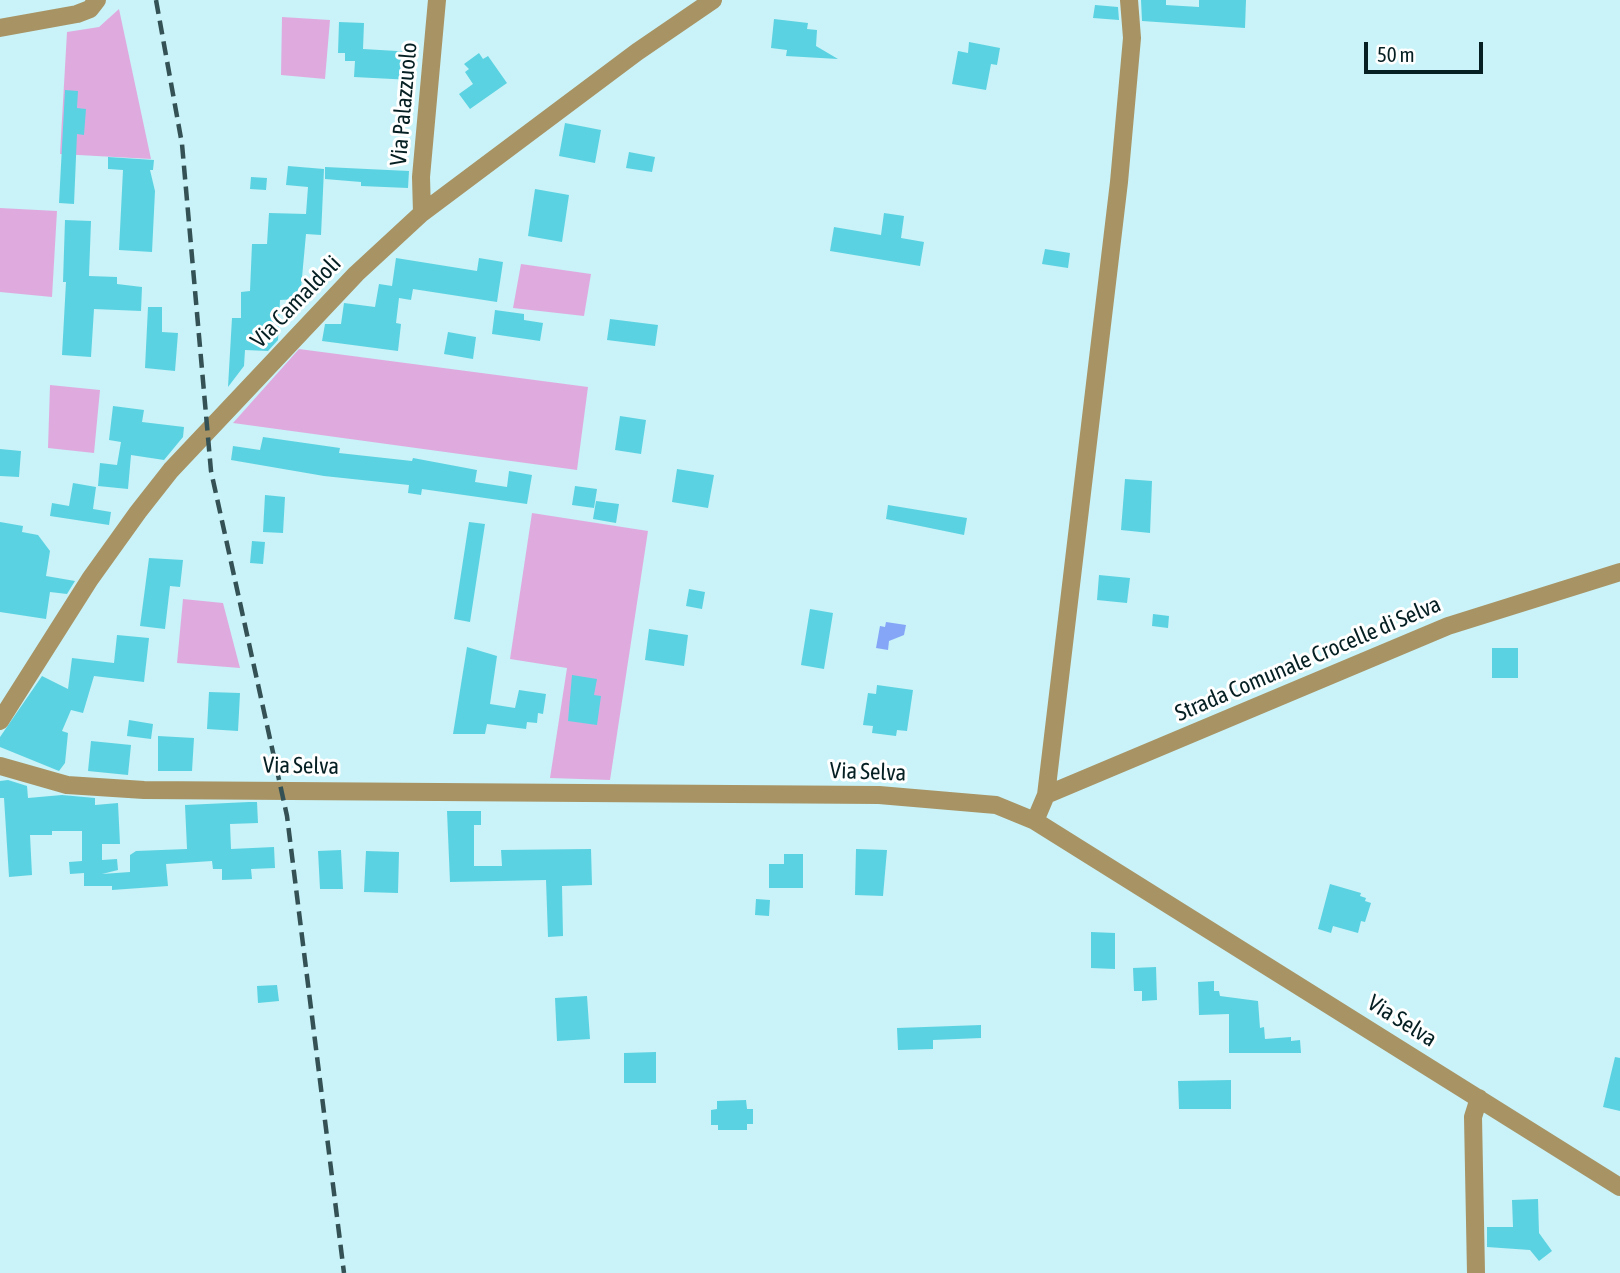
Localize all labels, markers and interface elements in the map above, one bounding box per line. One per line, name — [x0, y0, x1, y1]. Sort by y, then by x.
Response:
scale bar — [1368, 28, 1487, 72]
street label: Via Palazzuolo — [385, 41, 423, 167]
text: 50 m — [1377, 42, 1415, 66]
street label: Via Camaldoli — [245, 250, 347, 354]
street label: Strada Comunale Crocelle di Selva — [1171, 590, 1445, 728]
street label: Via Selva — [263, 752, 339, 780]
street label: Via Selva — [829, 757, 907, 787]
street label: Via Selva — [1362, 989, 1442, 1053]

